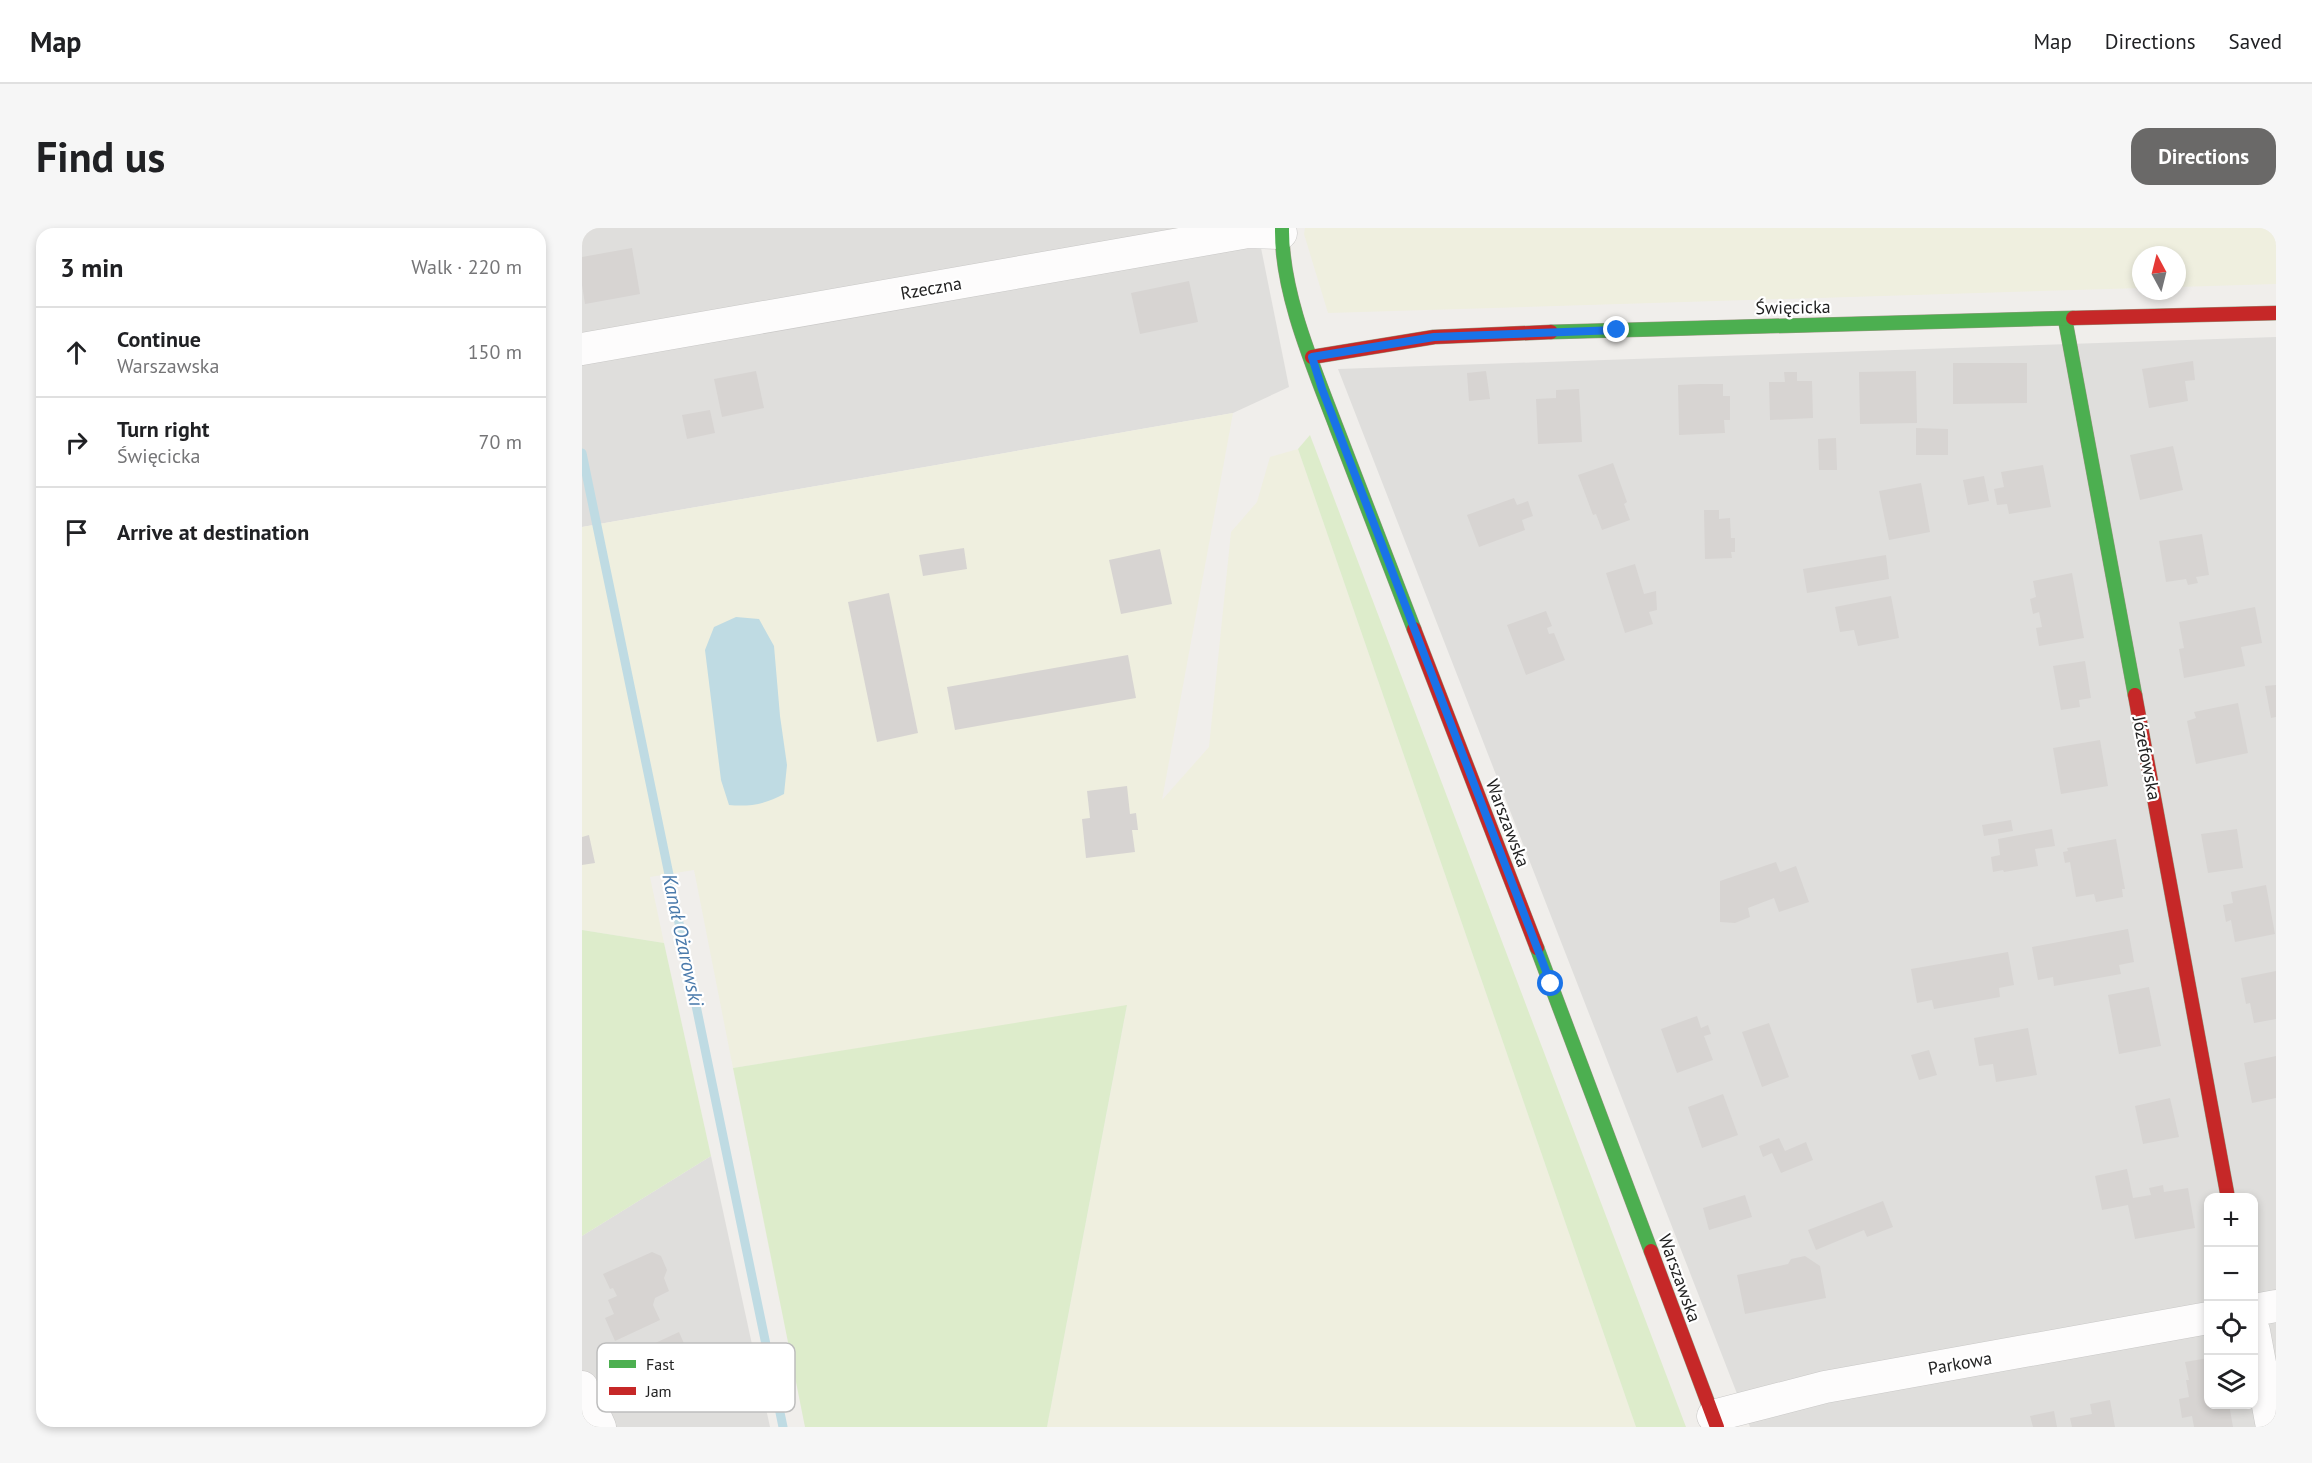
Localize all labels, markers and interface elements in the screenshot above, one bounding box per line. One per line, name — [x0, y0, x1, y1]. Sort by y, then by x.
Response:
text: Map — [30, 23, 81, 60]
text: Map — [2033, 28, 2072, 55]
text: Directions — [2105, 28, 2196, 55]
text: Saved — [2229, 28, 2282, 55]
button: Directions — [2131, 128, 2276, 185]
text: Find us — [36, 129, 165, 184]
north arrow — [2132, 246, 2186, 300]
text: 3 min — [60, 251, 123, 284]
text: Walk · 220 m — [411, 254, 522, 280]
street label: Rzeczna — [899, 271, 963, 305]
street label: Święcicka — [1755, 295, 1831, 319]
route end — [1603, 316, 1629, 342]
text: Continue — [117, 325, 201, 353]
icon: ahead — [60, 336, 93, 369]
text: 150 m — [468, 339, 522, 365]
text: Warszawska — [117, 353, 219, 379]
text: Turn right — [117, 415, 209, 443]
icon: right — [60, 426, 93, 459]
text: 70 m — [479, 429, 522, 455]
text: Święcicka — [117, 443, 201, 469]
icon: arrive — [60, 516, 93, 549]
text: Arrive at destination — [117, 518, 309, 546]
street label: Józefowska — [2127, 713, 2166, 802]
street label: Warszawska — [1481, 776, 1535, 870]
water label: Kanał Ożarowski — [656, 871, 710, 1009]
route start — [1537, 970, 1563, 996]
map controls — [2204, 1193, 2258, 1409]
button: + — [2204, 1193, 2258, 1247]
street label: Warszawska — [1653, 1231, 1707, 1325]
button: − — [2204, 1247, 2258, 1301]
button: locate — [2204, 1301, 2258, 1355]
legend — [597, 1343, 795, 1412]
street label: Parkowa — [1926, 1346, 1994, 1380]
text: Fast — [646, 1354, 675, 1374]
button: layers — [2204, 1355, 2258, 1409]
text: Jam — [645, 1381, 672, 1401]

